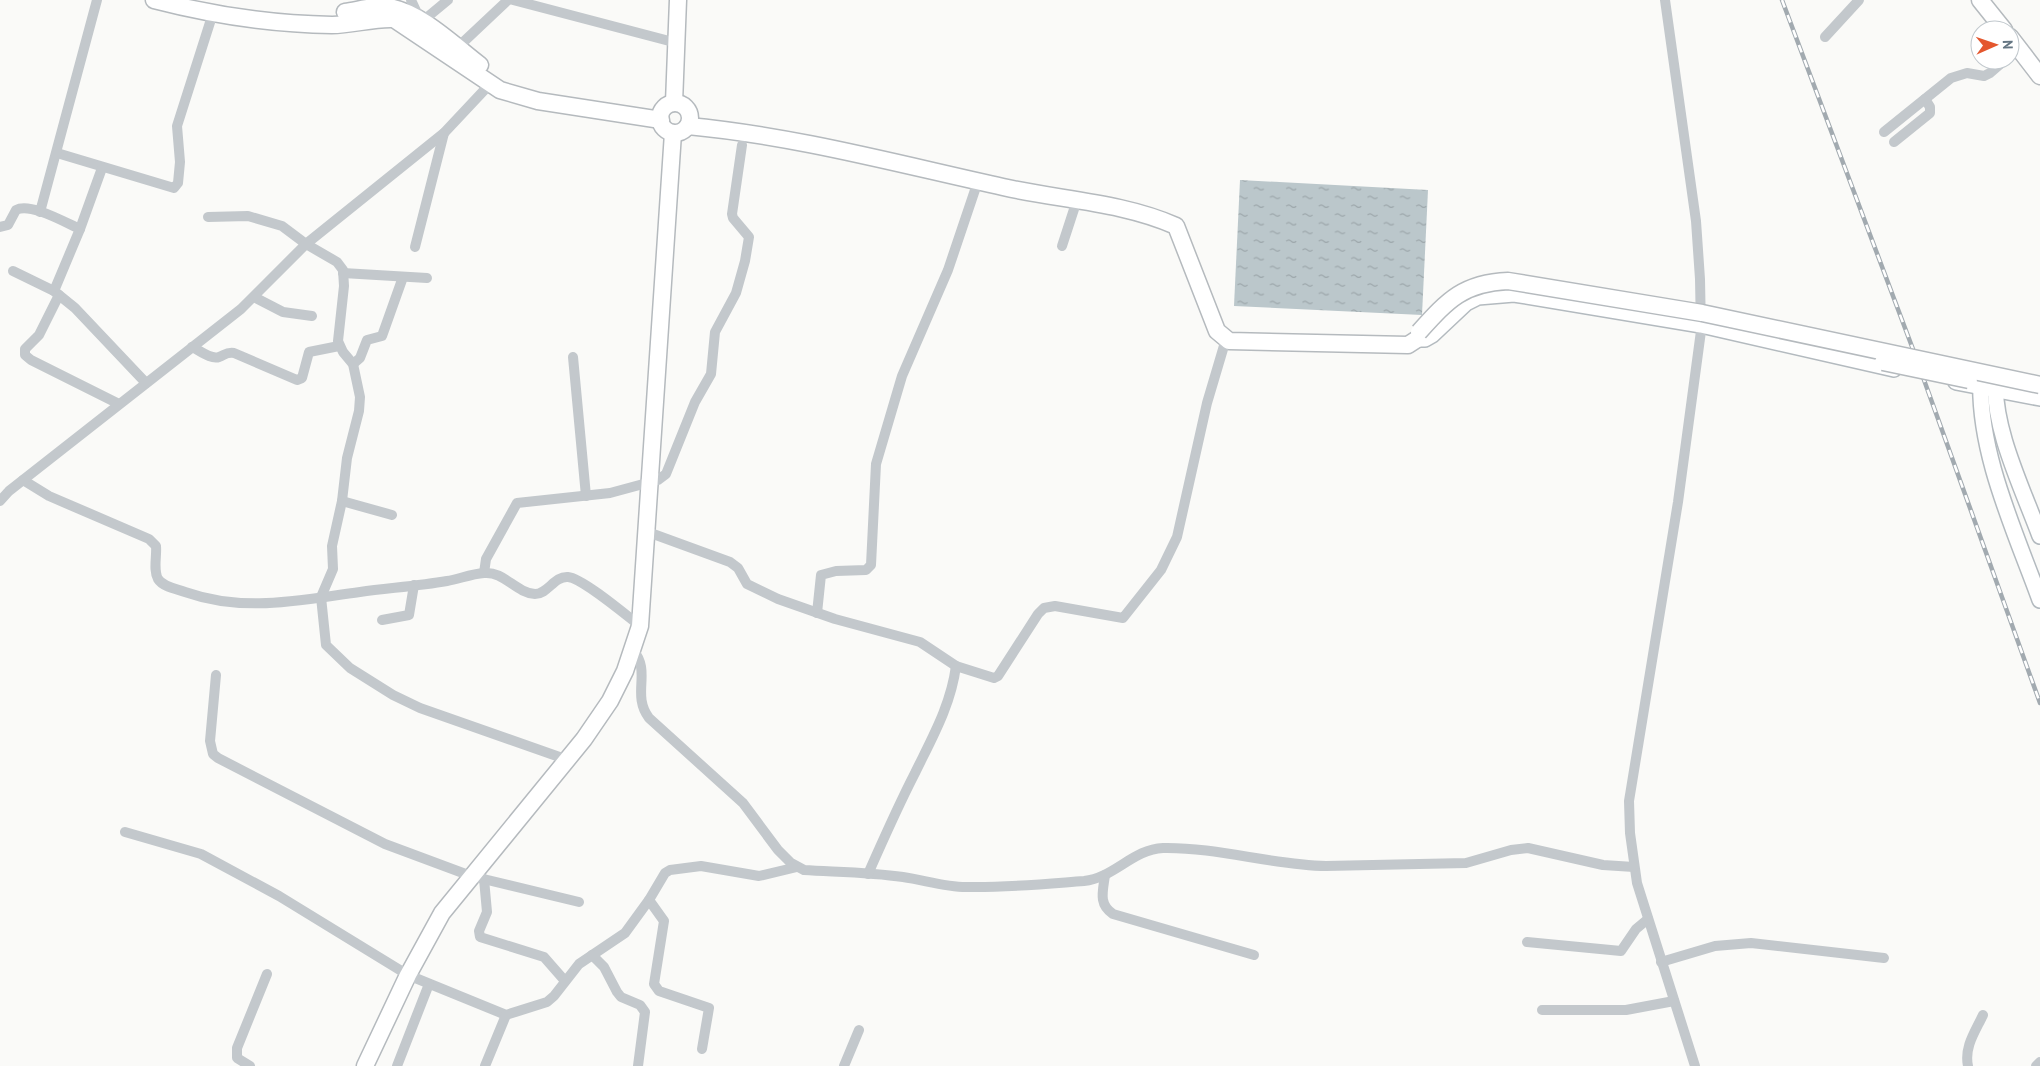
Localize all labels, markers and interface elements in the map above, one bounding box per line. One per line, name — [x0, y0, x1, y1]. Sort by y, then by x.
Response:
north arrow — [1970, 20, 2020, 70]
text: N — [1999, 40, 2017, 49]

